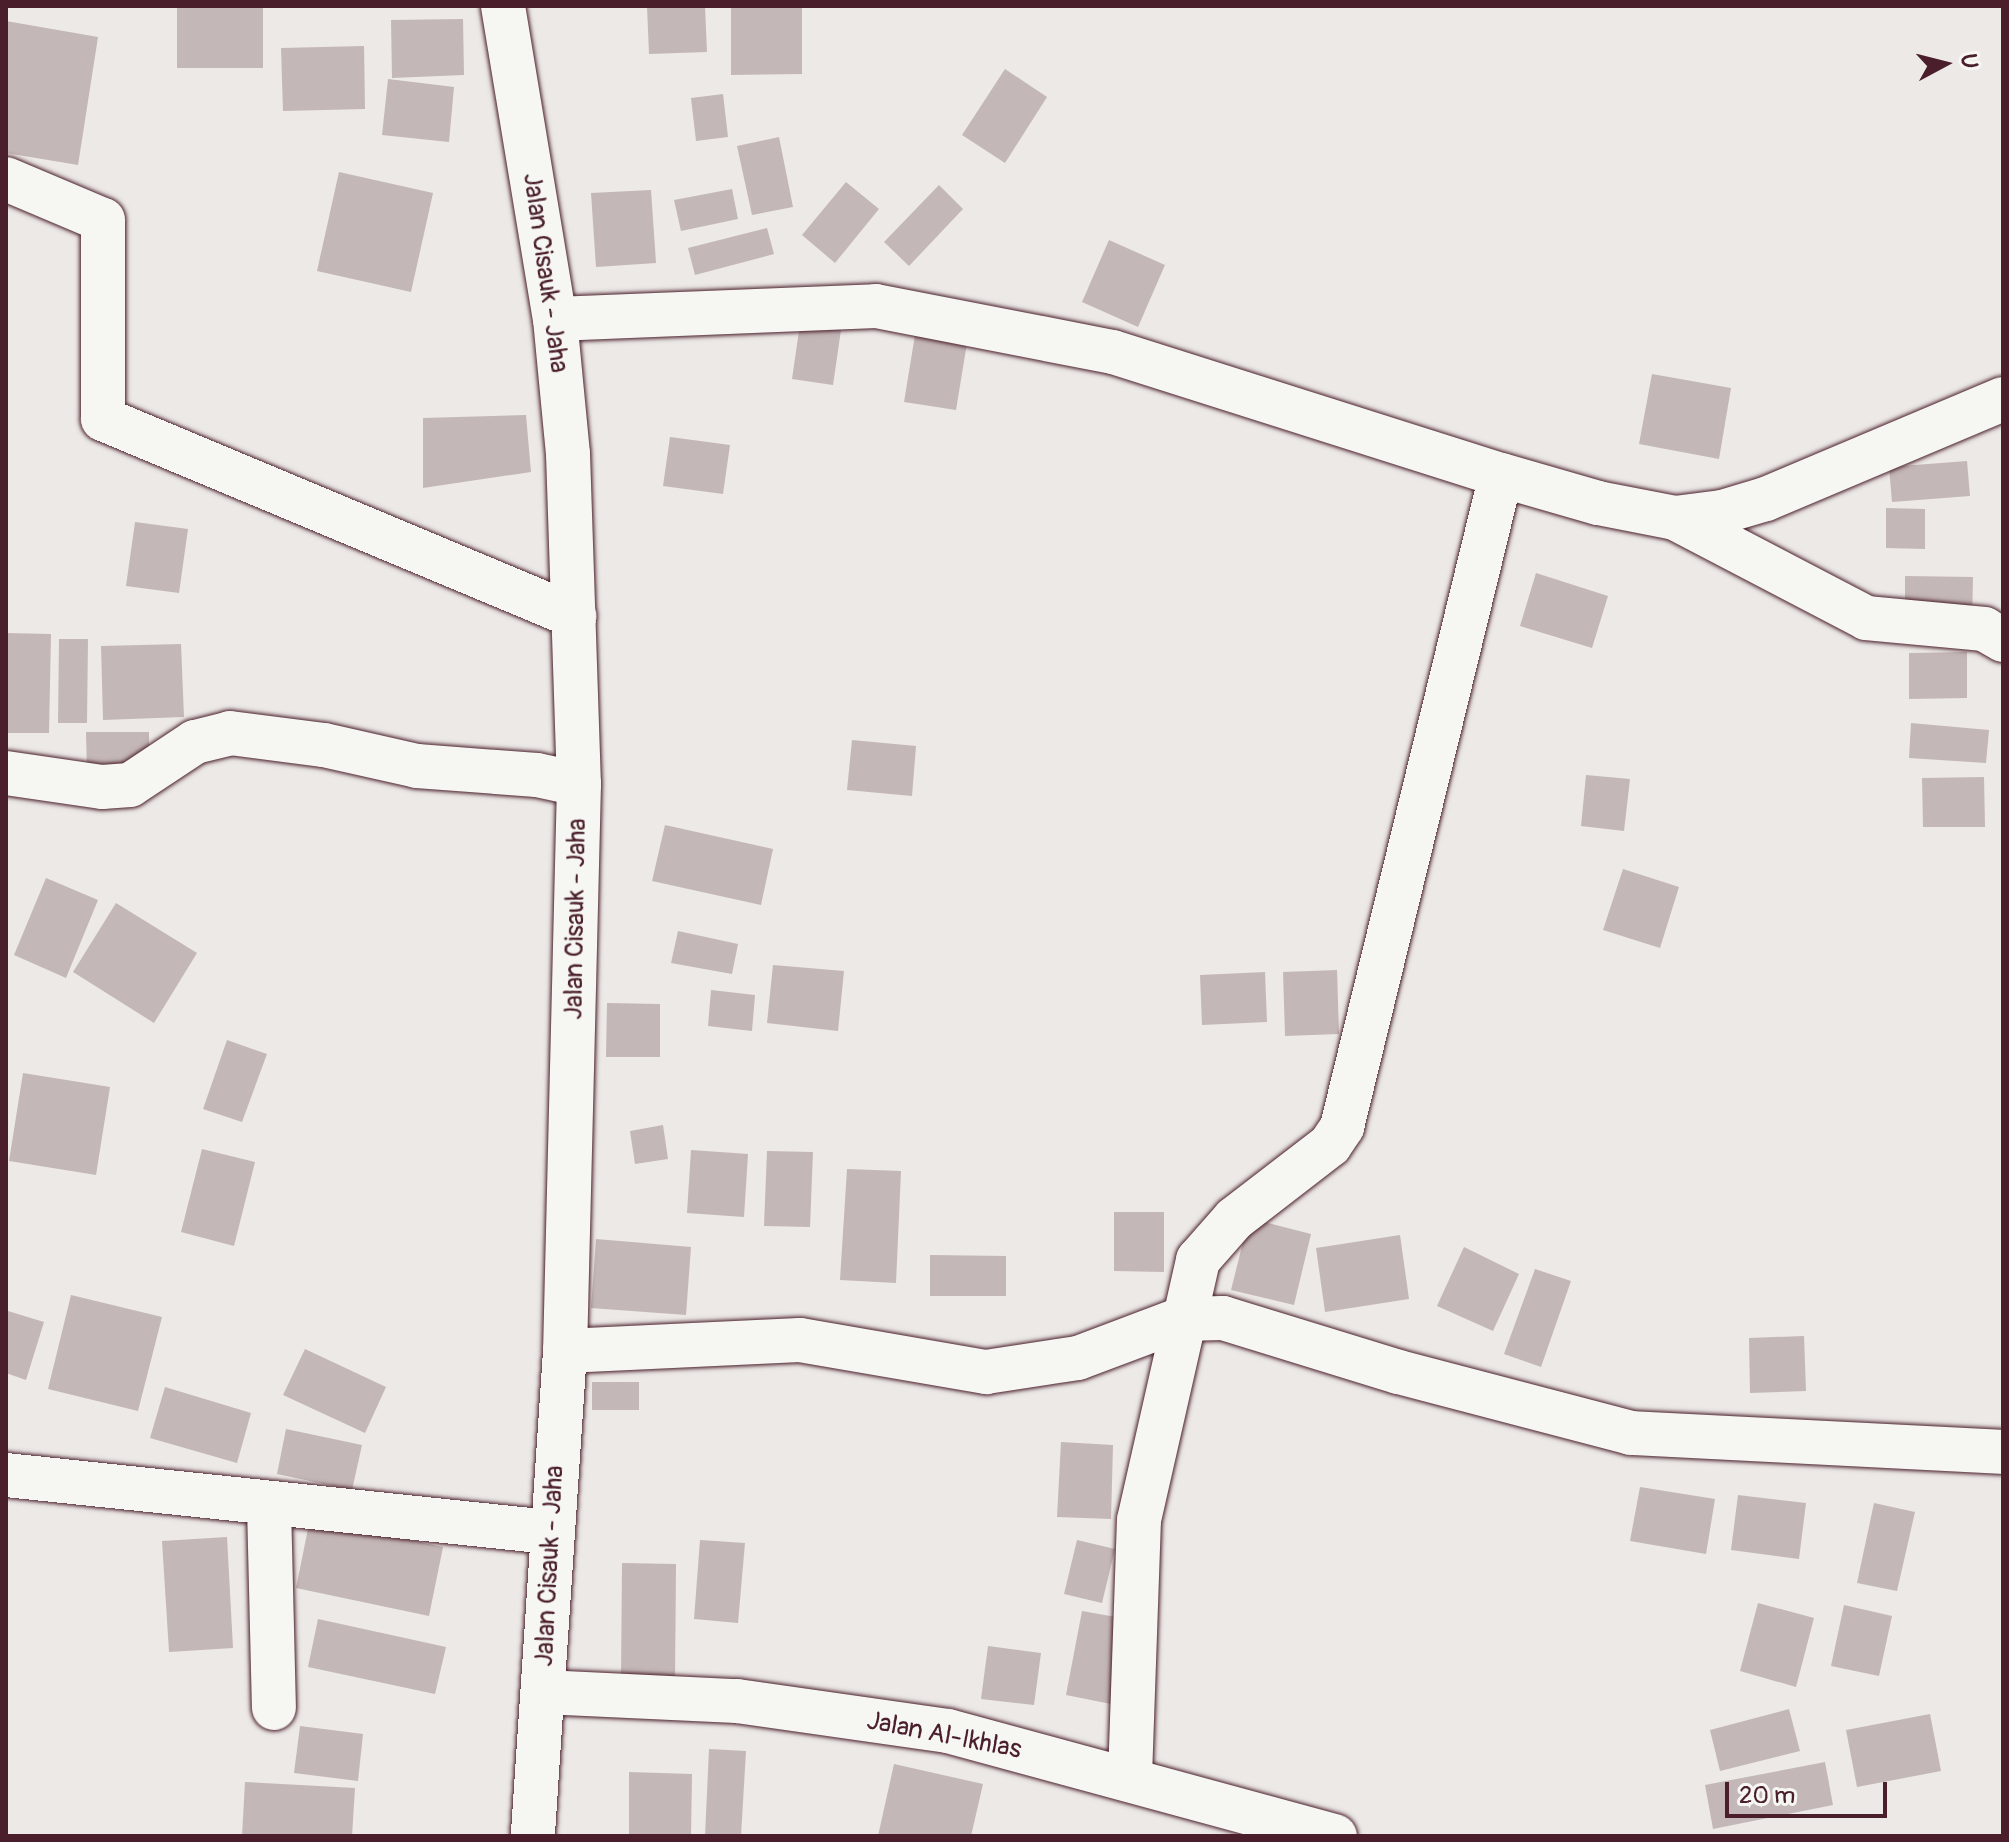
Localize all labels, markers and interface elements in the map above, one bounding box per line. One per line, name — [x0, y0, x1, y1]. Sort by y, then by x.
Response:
north arrow — [1905, 24, 1985, 104]
text: U — [1954, 52, 1984, 70]
street label: Jalan Cisauk - Jaha — [516, 171, 574, 375]
street label: Jalan Cisauk - Jaha — [559, 818, 593, 1020]
street label: Jalan Cisauk - Jaha — [529, 1465, 571, 1667]
street label: Jalan Al-Ikhlas — [864, 1706, 1024, 1766]
scale bar — [1729, 1766, 1891, 1816]
text: 20 m — [1739, 1781, 1795, 1810]

